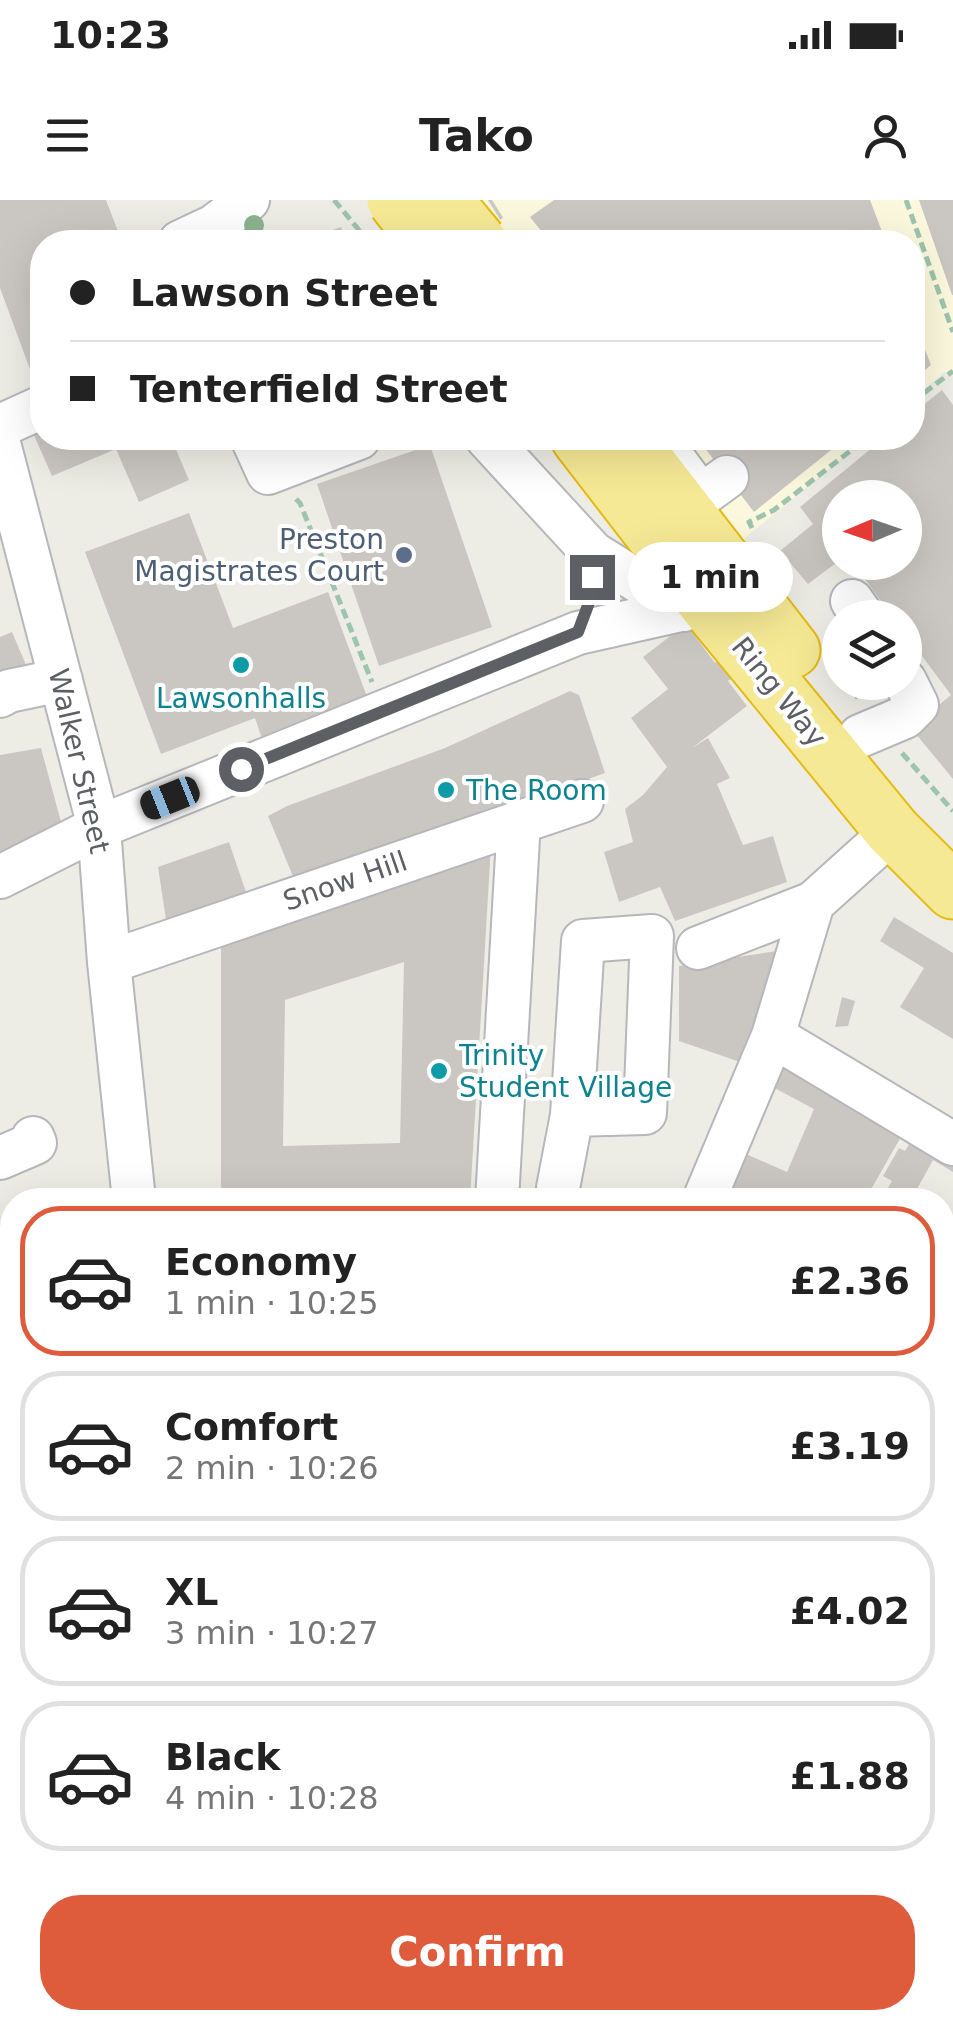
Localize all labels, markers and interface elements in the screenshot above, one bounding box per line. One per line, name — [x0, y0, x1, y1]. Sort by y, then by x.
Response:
text: 10:23 — [50, 13, 171, 57]
icon: menu — [40, 108, 95, 163]
icon: person — [858, 108, 913, 163]
text: Tako — [419, 109, 534, 162]
text: Lawson Street — [130, 271, 438, 315]
text: Tenterfield Street — [130, 367, 508, 411]
north arrow — [822, 480, 922, 580]
map controls — [822, 480, 922, 700]
place label: Preston Magistrates Court — [134, 523, 384, 588]
callout: 1 min — [627, 542, 792, 612]
marker: Preston Magistrates Court — [393, 544, 415, 566]
route end — [570, 555, 615, 600]
text: 1 min — [660, 558, 761, 596]
button: layers — [822, 600, 922, 700]
street label: Ring Way — [725, 631, 833, 753]
marker: Lawsonhalls — [230, 654, 252, 676]
street label: Walker Street — [42, 665, 116, 857]
place label: Lawsonhalls — [156, 682, 326, 715]
route start — [219, 747, 264, 792]
car — [137, 773, 203, 823]
place label: The Room — [465, 774, 607, 807]
marker: The Room — [435, 779, 457, 801]
street label: Snow Hill — [279, 844, 411, 918]
place label: Trinity Student Village — [458, 1039, 672, 1104]
marker: Trinity Student Village — [428, 1060, 450, 1082]
icon: car — [45, 1236, 135, 1326]
text: Economy — [165, 1240, 357, 1284]
text: £2.36 — [790, 1259, 910, 1303]
text: 1 min · 10:25 — [165, 1284, 379, 1322]
icon: car — [45, 1401, 135, 1491]
text: Comfort — [165, 1405, 338, 1449]
text: £3.19 — [790, 1424, 910, 1468]
text: 2 min · 10:26 — [165, 1449, 379, 1487]
icon: car — [45, 1566, 135, 1656]
text: XL — [165, 1570, 219, 1614]
text: £4.02 — [790, 1589, 910, 1633]
text: 3 min · 10:27 — [165, 1614, 379, 1652]
icon: car — [45, 1731, 135, 1821]
text: Black — [165, 1735, 280, 1779]
text: £1.88 — [790, 1754, 910, 1798]
text: 4 min · 10:28 — [165, 1779, 379, 1817]
button: Confirm — [40, 1895, 915, 2010]

